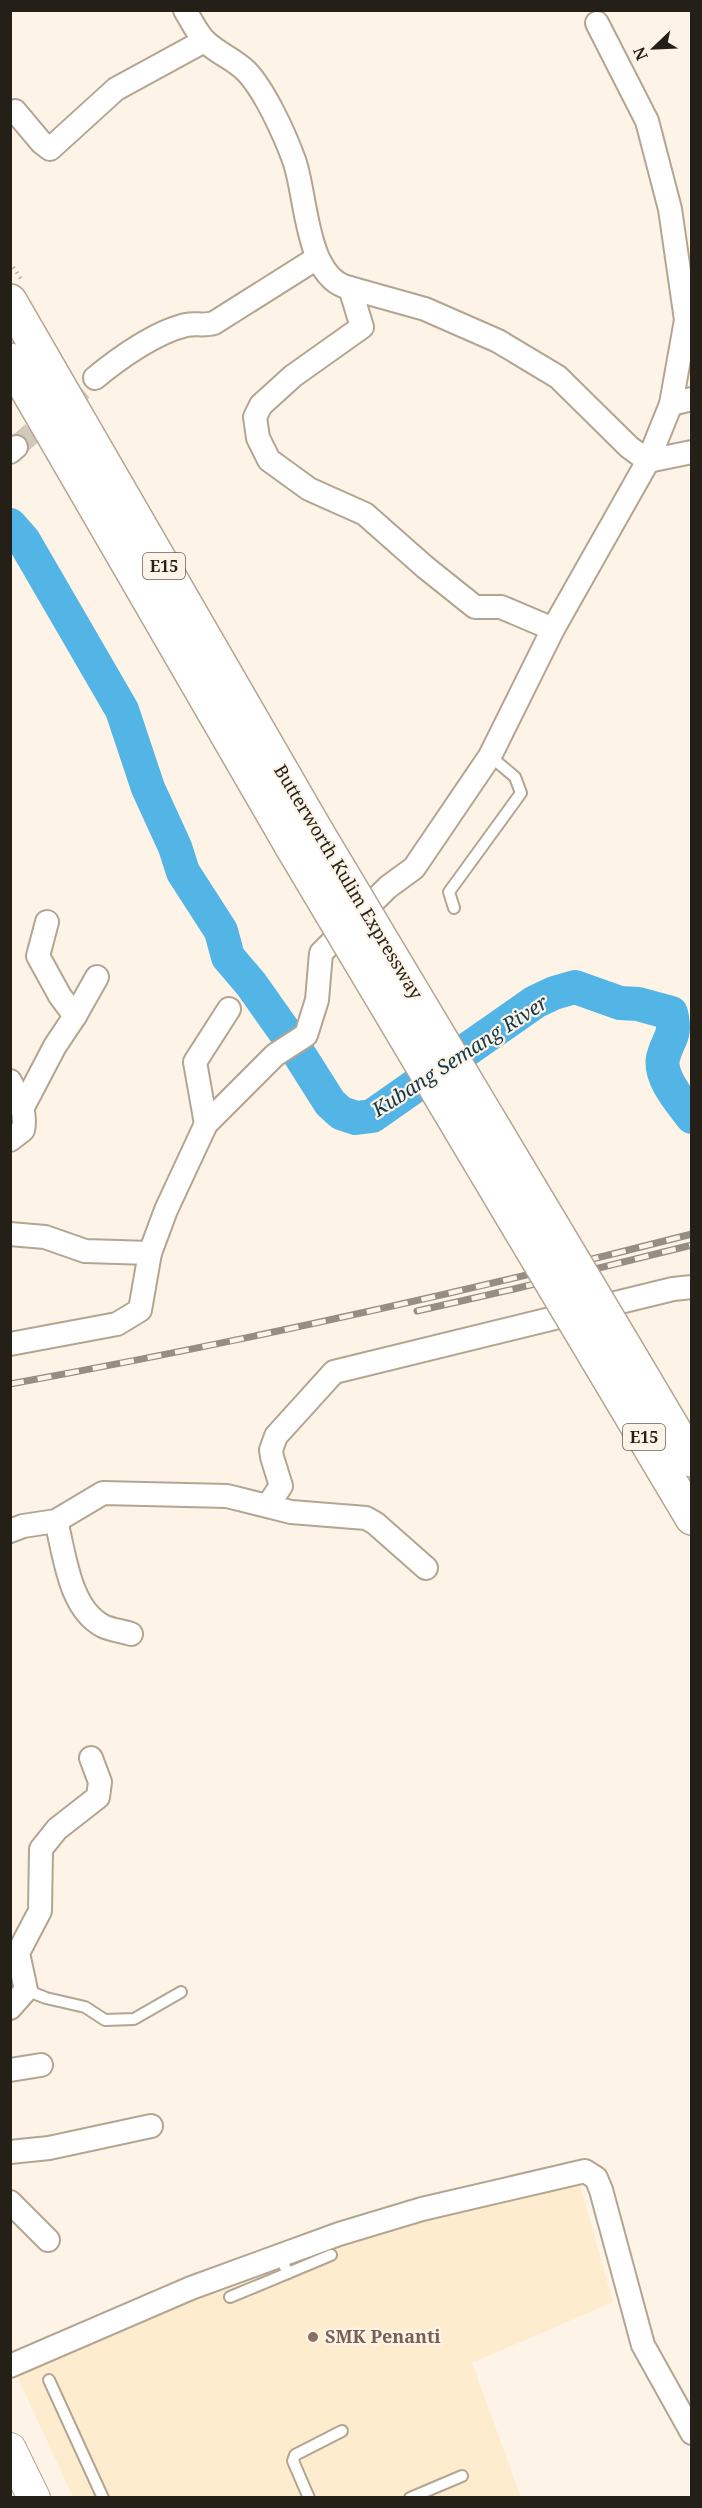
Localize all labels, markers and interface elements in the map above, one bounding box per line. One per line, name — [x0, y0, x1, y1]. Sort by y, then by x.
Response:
north arrow — [624, 18, 684, 78]
text: N — [627, 43, 653, 64]
road number: E15 — [143, 553, 185, 579]
street label: Butterworth Kulim Expressway — [269, 760, 429, 1004]
water label: Kubang Semang River — [366, 988, 553, 1123]
road number: E15 — [623, 1424, 665, 1450]
place label: SMK Penanti — [325, 2324, 441, 2348]
marker: SMK Penanti — [306, 2330, 320, 2344]

